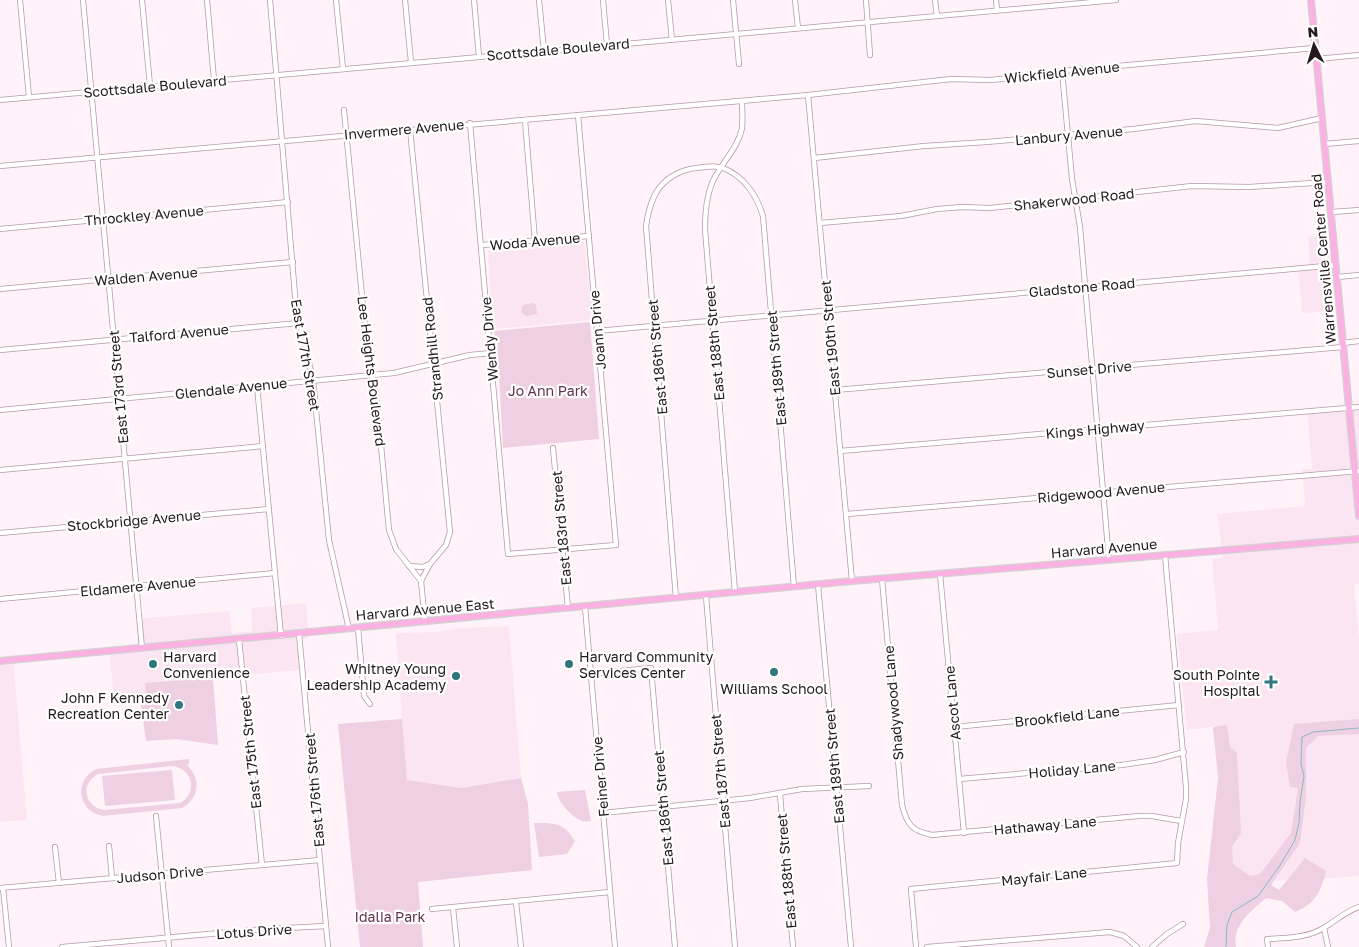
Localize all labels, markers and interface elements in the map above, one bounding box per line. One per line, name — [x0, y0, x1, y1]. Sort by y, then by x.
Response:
north arrow — [1289, 20, 1339, 70]
text: N — [1307, 23, 1319, 40]
street label: Scottsdale Boulevard — [486, 34, 630, 64]
street label: Wickfield Avenue — [1004, 58, 1120, 86]
street label: Scottsdale Boulevard — [83, 71, 227, 101]
street label: Invermere Avenue — [343, 115, 465, 143]
street label: Lanbury Avenue — [1014, 122, 1124, 148]
street label: Warrensville Center Road — [1307, 173, 1339, 345]
street label: Shakerwood Road — [1013, 184, 1135, 214]
street label: Throckley Avenue — [84, 201, 204, 229]
street label: Woda Avenue — [489, 229, 581, 253]
street label: Walden Avenue — [94, 263, 198, 289]
street label: Gladstone Road — [1028, 274, 1136, 300]
street label: East 190th Street — [816, 280, 844, 396]
street label: East 188th Street — [700, 285, 728, 401]
street label: Joann Drive — [585, 290, 609, 370]
street label: Lee Heights Boulevard — [354, 295, 390, 447]
street label: Strandhill Road — [418, 296, 446, 402]
street label: Wendy Drive — [477, 296, 501, 382]
street label: East 177th Street — [288, 298, 324, 412]
street label: East 186th Street — [643, 299, 671, 415]
street label: East 189th Street — [762, 310, 790, 426]
street label: Talford Avenue — [129, 320, 229, 346]
street label: East 173rd Street — [105, 329, 131, 445]
street label: Sunset Drive — [1046, 357, 1132, 381]
street label: Glendale Avenue — [174, 374, 288, 402]
park label: Jo Ann Park — [508, 382, 588, 399]
street label: Kings Highway — [1045, 416, 1145, 442]
street label: East 183rd Street — [548, 470, 574, 586]
street label: Ridgewood Avenue — [1036, 478, 1166, 506]
street label: Stockbridge Avenue — [66, 506, 202, 534]
street label: Harvard Avenue — [1050, 535, 1158, 561]
street label: Eldamere Avenue — [79, 572, 197, 600]
street label: Harvard Avenue East — [355, 594, 495, 624]
street label: Shadywood Lane — [880, 645, 906, 761]
place label: Harvard Convenience — [163, 648, 250, 681]
place label: Harvard Community Services Center — [579, 648, 714, 681]
marker: Harvard Convenience — [147, 658, 159, 670]
marker: Harvard Community Services Center — [563, 658, 575, 670]
place label: Whitney Young Leadership Academy — [307, 660, 446, 693]
street label: Ascot Lane — [940, 665, 964, 741]
marker: Williams School — [768, 666, 780, 678]
place label: South Pointe Hospital — [1173, 666, 1260, 699]
marker: Whitney Young Leadership Academy — [450, 670, 462, 682]
marker: South Pointe Hospital — [1264, 675, 1278, 689]
place label: Williams School — [720, 680, 828, 697]
place label: John F Kennedy Recreation Center — [48, 689, 170, 722]
street label: East 175th Street — [236, 694, 264, 810]
marker: John F Kennedy Recreation Center — [173, 699, 185, 711]
street label: Brookfield Lane — [1014, 702, 1120, 730]
street label: East 189th Street — [820, 708, 848, 824]
street label: East 187th Street — [707, 713, 733, 829]
street label: East 176th Street — [301, 732, 327, 848]
street label: Feiner Drive — [588, 736, 612, 818]
street label: East 186th Street — [649, 750, 677, 866]
street label: Holiday Lane — [1028, 757, 1116, 781]
street label: Hathaway Lane — [993, 812, 1097, 838]
street label: East 188th Street — [772, 813, 800, 929]
street label: Judson Drive — [116, 862, 204, 886]
street label: Mayfair Lane — [1000, 863, 1088, 889]
park label: Idalia Park — [355, 908, 426, 925]
street label: Lotus Drive — [216, 920, 292, 942]

